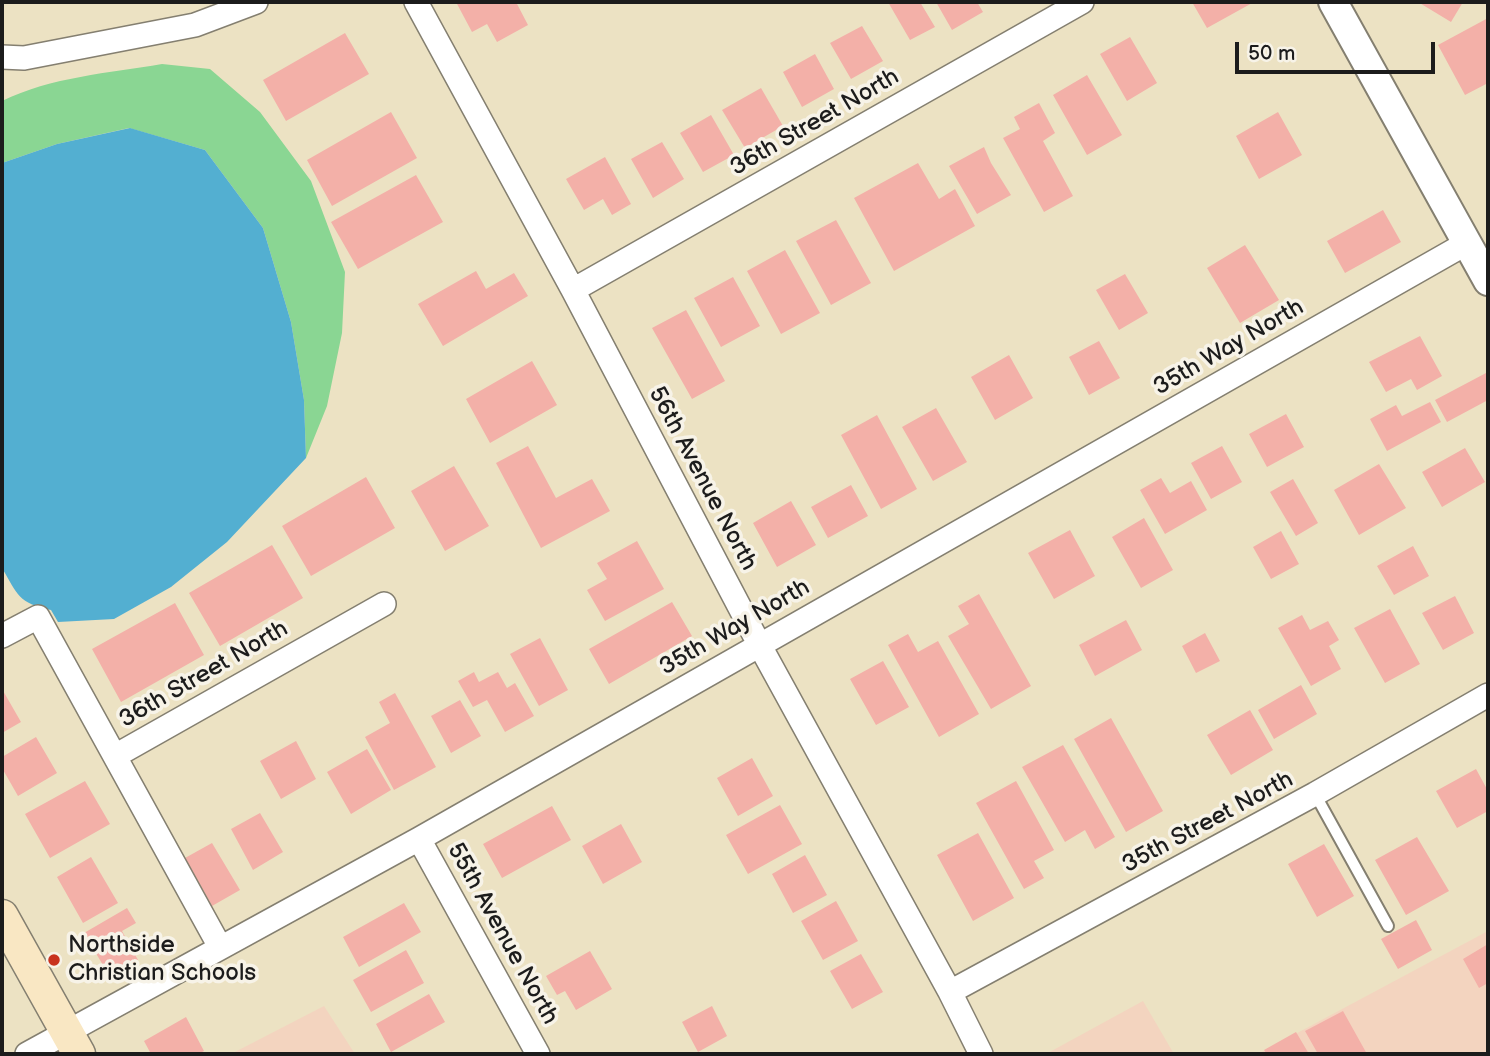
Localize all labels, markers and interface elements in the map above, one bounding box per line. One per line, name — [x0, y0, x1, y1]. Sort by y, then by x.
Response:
scale bar — [1238, 28, 1438, 72]
text: 50 m — [1248, 41, 1295, 66]
street label: 36th Street North — [725, 63, 905, 183]
street label: 35th Way North — [1149, 293, 1309, 403]
street label: 56th Avenue North — [641, 382, 763, 576]
street label: 35th Way North — [655, 573, 815, 683]
street label: 36th Street North — [114, 615, 294, 735]
street label: 35th Street North — [1118, 766, 1298, 880]
street label: 55th Avenue North — [440, 838, 564, 1030]
place label: Northside Christian Schools — [68, 932, 256, 988]
marker: Northside Christian Schools — [46, 952, 62, 968]

